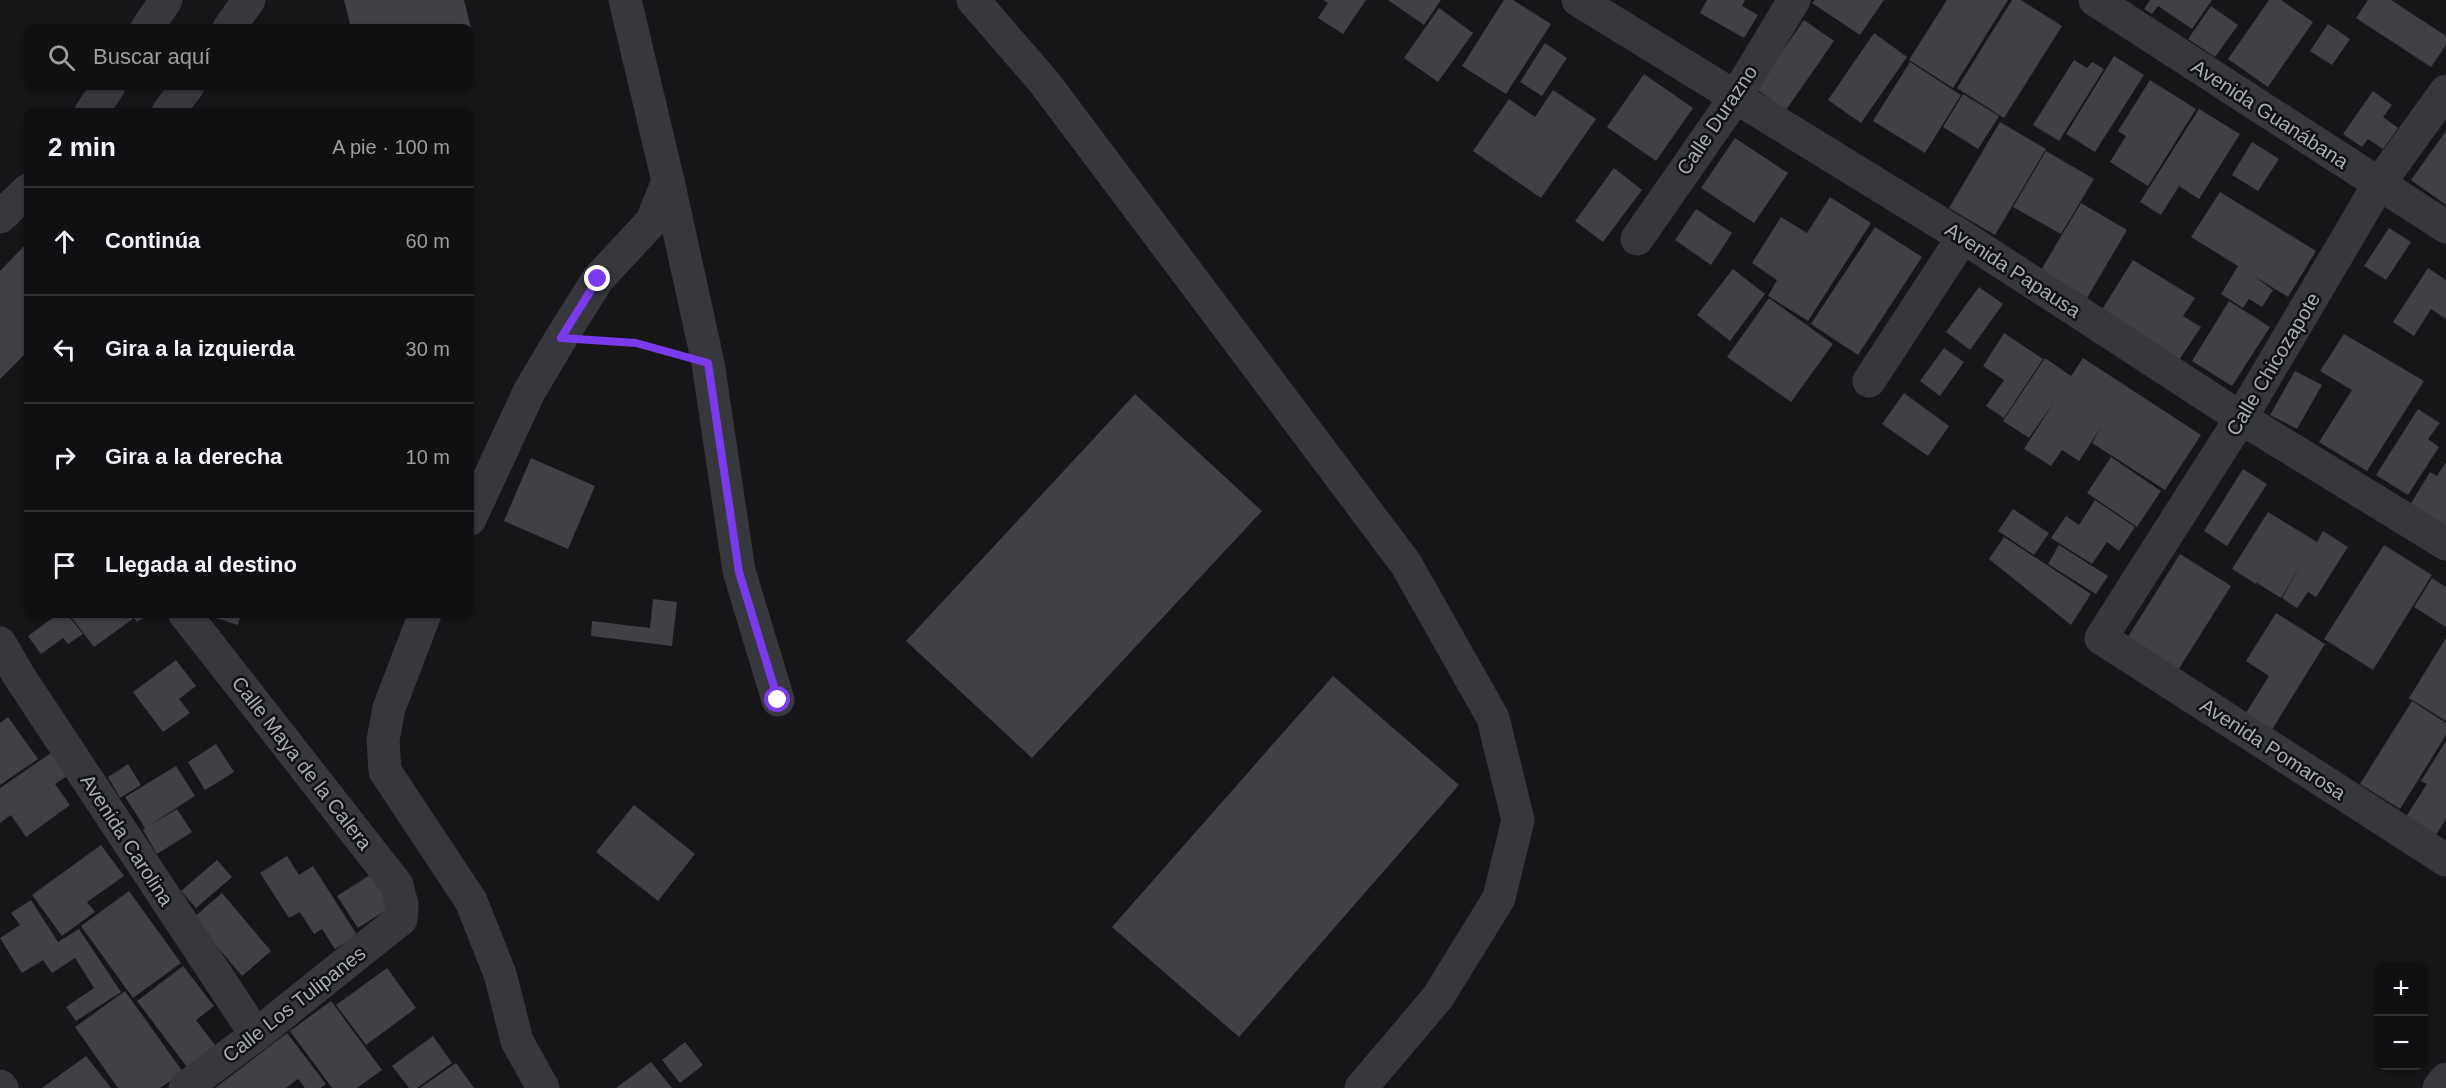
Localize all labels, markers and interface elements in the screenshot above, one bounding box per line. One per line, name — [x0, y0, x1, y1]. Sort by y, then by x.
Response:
search box — [24, 24, 474, 90]
icon: search — [45, 41, 78, 74]
text: Buscar aquí — [93, 44, 210, 69]
street label: Avenida Guanábana — [2188, 55, 2353, 173]
street label: Calle Durazno — [1672, 61, 1762, 179]
text: 2 min — [48, 132, 116, 162]
text: A pie · 100 m — [332, 136, 450, 158]
street label: Avenida Papausa — [1941, 218, 2085, 322]
icon: ahead — [48, 225, 81, 258]
text: Continúa — [105, 228, 200, 253]
text: 60 m — [406, 230, 450, 252]
route end — [584, 265, 610, 291]
street label: Calle Chicozapote — [2222, 289, 2324, 439]
icon: left — [48, 333, 81, 366]
text: Gira a la izquierda — [105, 336, 295, 361]
text: 30 m — [406, 338, 450, 360]
icon: right — [48, 441, 81, 474]
text: Gira a la derecha — [105, 444, 282, 469]
text: 10 m — [406, 446, 450, 468]
icon: arrive — [48, 549, 81, 582]
text: Llegada al destino — [105, 552, 297, 577]
street label: Calle Maya de la Calera — [228, 672, 377, 855]
route start — [764, 686, 790, 712]
street label: Avenida Pomarosa — [2196, 694, 2350, 805]
street label: Avenida Carolina — [76, 770, 178, 910]
street label: Calle Los Tulipanes — [218, 942, 370, 1066]
map controls — [2374, 962, 2428, 1070]
button: + — [2374, 962, 2428, 1016]
button: − — [2374, 1016, 2428, 1070]

